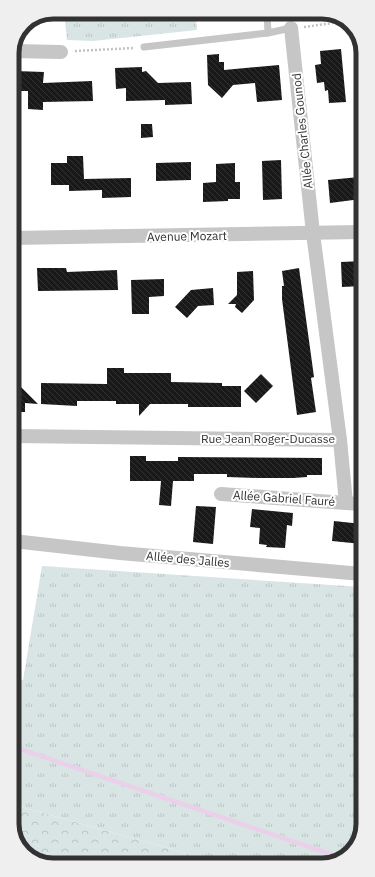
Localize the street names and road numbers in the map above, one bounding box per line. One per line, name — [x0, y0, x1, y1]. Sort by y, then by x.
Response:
street label: Allée Charles Gounod — [288, 72, 316, 190]
street label: Avenue Mozart — [147, 228, 227, 244]
street label: Rue Jean Roger-Ducasse — [201, 431, 336, 446]
street label: Allée Gabriel Fauré — [232, 487, 336, 509]
street label: Allée des Jalles — [146, 548, 231, 570]

